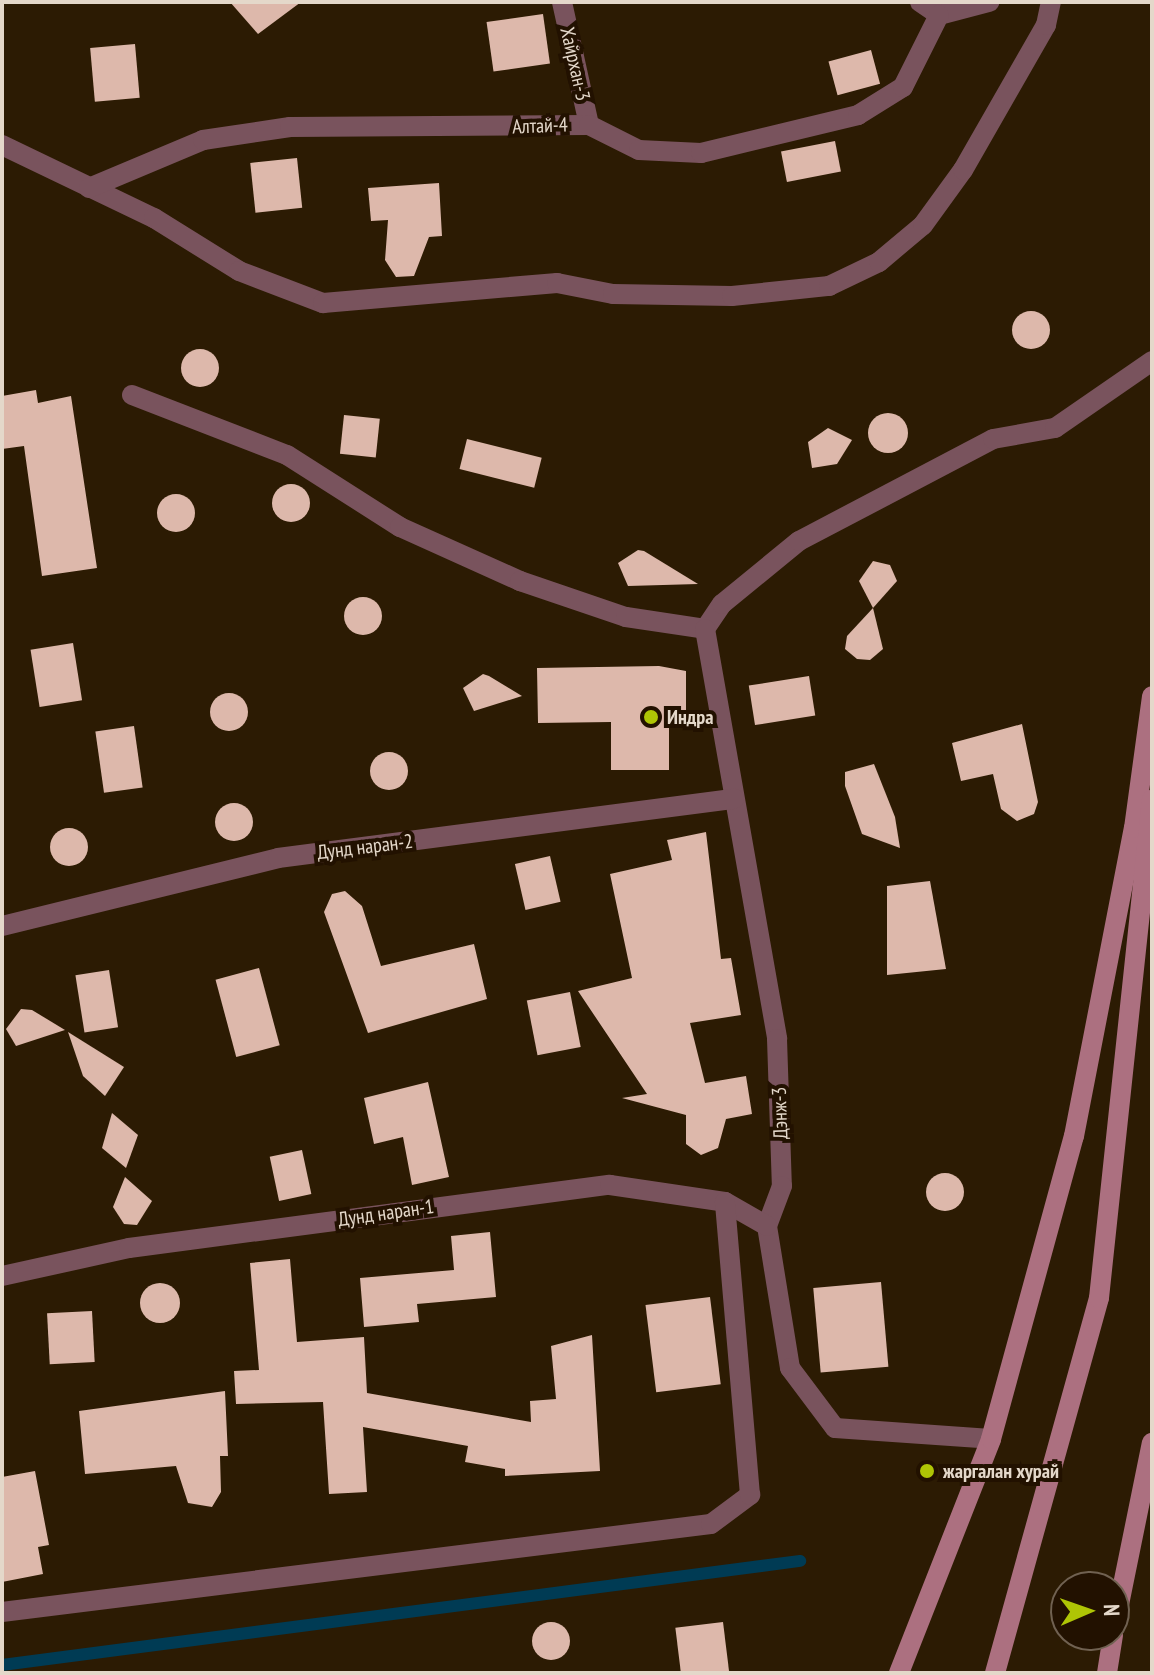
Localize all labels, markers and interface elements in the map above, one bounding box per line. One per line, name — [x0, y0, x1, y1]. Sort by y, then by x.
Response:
street label: Хайрхан-3 — [555, 25, 595, 103]
street label: Алтай-4 — [512, 113, 568, 139]
place label: Индра — [667, 705, 714, 729]
marker: Индра — [642, 708, 660, 726]
street label: Дунд наран-2 — [316, 829, 414, 865]
street label: Дэнж-3 — [767, 1086, 793, 1140]
street label: Дунд наран-1 — [337, 1194, 435, 1232]
place label: жаргалан хурай — [943, 1459, 1059, 1483]
marker: жаргалан хурай — [918, 1462, 936, 1480]
north arrow — [1050, 1571, 1130, 1651]
text: N — [1098, 1604, 1126, 1617]

